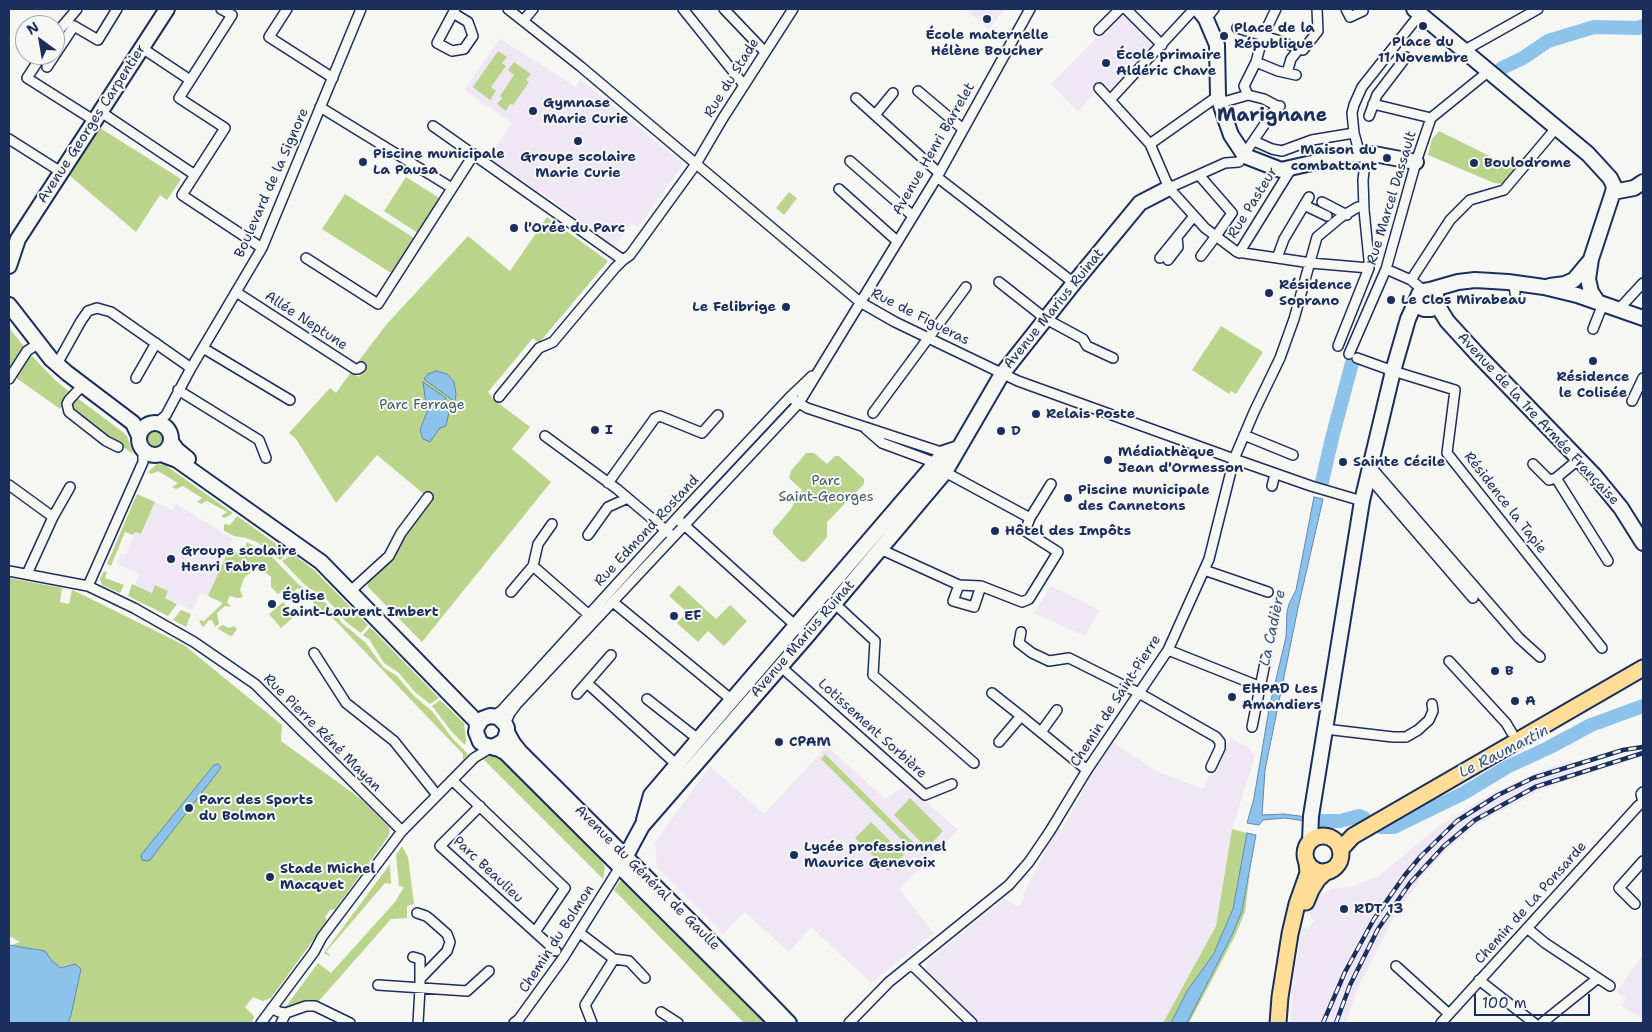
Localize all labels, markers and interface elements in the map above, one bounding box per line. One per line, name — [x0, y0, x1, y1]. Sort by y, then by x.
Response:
marker: École maternelle Hélène Boucher — [981, 13, 993, 25]
north arrow — [15, 15, 65, 65]
text: N — [23, 18, 42, 39]
place label: Place de la République — [1234, 20, 1315, 52]
marker: Place du 11 Novembre — [1417, 20, 1429, 32]
place label: École maternelle Hélène Boucher — [925, 27, 1049, 59]
marker: Place de la République — [1218, 30, 1230, 42]
place label: Place du 11 Novembre — [1378, 34, 1468, 66]
street label: Rue du Stade — [701, 35, 763, 121]
street label: Avenue Georges Carpentier — [34, 41, 150, 207]
place label: École primaire Aldéric Chave — [1116, 47, 1221, 80]
marker: École primaire Aldéric Chave — [1100, 57, 1112, 69]
street label: Avenue Henri Barrelet — [889, 80, 979, 218]
place label: Gymnase Marie Curie — [543, 95, 629, 128]
marker: Gymnase Marie Curie — [527, 105, 539, 117]
district label: Marignane — [1217, 105, 1327, 127]
street label: Boulevard de la Signore — [231, 106, 313, 260]
street label: Rue Marcel Dassault — [1364, 129, 1420, 267]
marker: Groupe scolaire Marie Curie — [572, 135, 584, 147]
place label: Maison du combattant — [1291, 142, 1377, 174]
place label: Piscine municipale La Pausa — [373, 146, 505, 178]
place label: Groupe scolaire Marie Curie — [520, 149, 636, 182]
marker: Maison du combattant — [1381, 152, 1393, 164]
place label: Boulodrome — [1484, 155, 1571, 171]
marker: Piscine municipale La Pausa — [357, 156, 369, 168]
marker: Boulodrome — [1468, 157, 1480, 169]
street label: Rue Pasteur — [1224, 164, 1282, 242]
place label: l'Orée du Parc — [524, 220, 625, 236]
marker: l'Orée du Parc — [508, 222, 520, 234]
street label: Avenue Marius Ruinat — [1000, 245, 1108, 373]
place label: Résidence Soprano — [1279, 277, 1352, 310]
street label: Rue de Figueras — [868, 285, 972, 349]
marker: Résidence Soprano — [1263, 287, 1275, 299]
street label: Allée Neptune — [261, 288, 351, 354]
place label: Le Clos Mirabeau — [1401, 292, 1526, 308]
marker: Le Clos Mirabeau — [1385, 294, 1397, 306]
place label: Le Felibrige — [692, 299, 776, 315]
marker: Le Felibrige — [780, 301, 792, 313]
street label: Avenue de la 1re Armée Française — [1454, 329, 1622, 509]
marker: Résidence le Colisée — [1587, 355, 1599, 367]
place label: Résidence le Colisée — [1556, 369, 1630, 402]
park label: Parc Ferrage — [379, 397, 465, 413]
place label: Relais Poste — [1046, 406, 1135, 422]
marker: Relais Poste — [1030, 408, 1042, 420]
place label: I — [605, 422, 613, 438]
place label: D — [1011, 423, 1021, 439]
marker: I — [589, 424, 601, 436]
marker: D — [995, 425, 1007, 437]
place label: Médiathèque Jean d'Ormesson — [1118, 444, 1243, 477]
street label: Résidence la Tapie — [1460, 449, 1550, 557]
marker: Médiathèque Jean d'Ormesson — [1102, 454, 1114, 466]
place label: Sainte Cécile — [1353, 454, 1445, 470]
marker: Sainte Cécile — [1337, 456, 1349, 468]
street label: Rue Edmond Rostand — [591, 472, 703, 590]
park label: Parc Saint-Georges — [778, 473, 874, 506]
place label: Piscine municipale des Cannetons — [1078, 482, 1210, 514]
marker: Piscine municipale des Cannetons — [1062, 492, 1074, 504]
place label: Hôtel des Impôts — [1005, 523, 1131, 539]
marker: Hôtel des Impôts — [989, 525, 1001, 537]
place label: Groupe scolaire Henri Fabre — [181, 543, 297, 576]
marker: Groupe scolaire Henri Fabre — [165, 553, 177, 565]
street label: Avenue Marius Ruinat — [747, 577, 859, 701]
place label: Église Saint-Laurent Imbert — [282, 588, 439, 620]
water label: La Cadière — [1256, 588, 1290, 668]
marker: Église Saint-Laurent Imbert — [266, 598, 278, 610]
place label: EF — [684, 608, 702, 624]
marker: EF — [668, 610, 680, 622]
street label: Chemin de Saint-Pierre — [1067, 632, 1165, 770]
place label: B — [1505, 663, 1514, 679]
marker: B — [1489, 665, 1501, 677]
street label: Rue Pierre Réné Mayan — [260, 671, 384, 795]
street label: Lotissement Sorbière — [814, 676, 930, 782]
place label: EHPAD Les Amandiers — [1242, 681, 1321, 714]
marker: EHPAD Les Amandiers — [1226, 691, 1238, 703]
place label: A — [1525, 693, 1536, 709]
marker: A — [1509, 695, 1521, 707]
water label: Le Raumartin — [1456, 722, 1552, 782]
place label: CPAM — [789, 734, 831, 750]
marker: CPAM — [773, 736, 785, 748]
place label: Parc des Sports du Bolmon — [199, 792, 313, 824]
marker: Parc des Sports du Bolmon — [183, 802, 195, 814]
street label: Avenue du Général de Gaulle — [571, 802, 723, 954]
street label: Parc Beaulieu — [449, 833, 527, 907]
street label: Chemin de La Ponsarde — [1472, 838, 1590, 968]
place label: Lycée professionnel Maurice Genevoix — [804, 839, 946, 872]
marker: Lycée professionnel Maurice Genevoix — [788, 849, 800, 861]
place label: Stade Michel Macquet — [280, 861, 375, 894]
marker: Stade Michel Macquet — [264, 871, 276, 883]
street label: Chemin du Bolmon — [516, 882, 598, 996]
place label: RDT 13 — [1354, 901, 1403, 917]
marker: RDT 13 — [1338, 903, 1350, 915]
scale bar — [1477, 984, 1593, 1016]
text: 100 m — [1482, 993, 1527, 1013]

